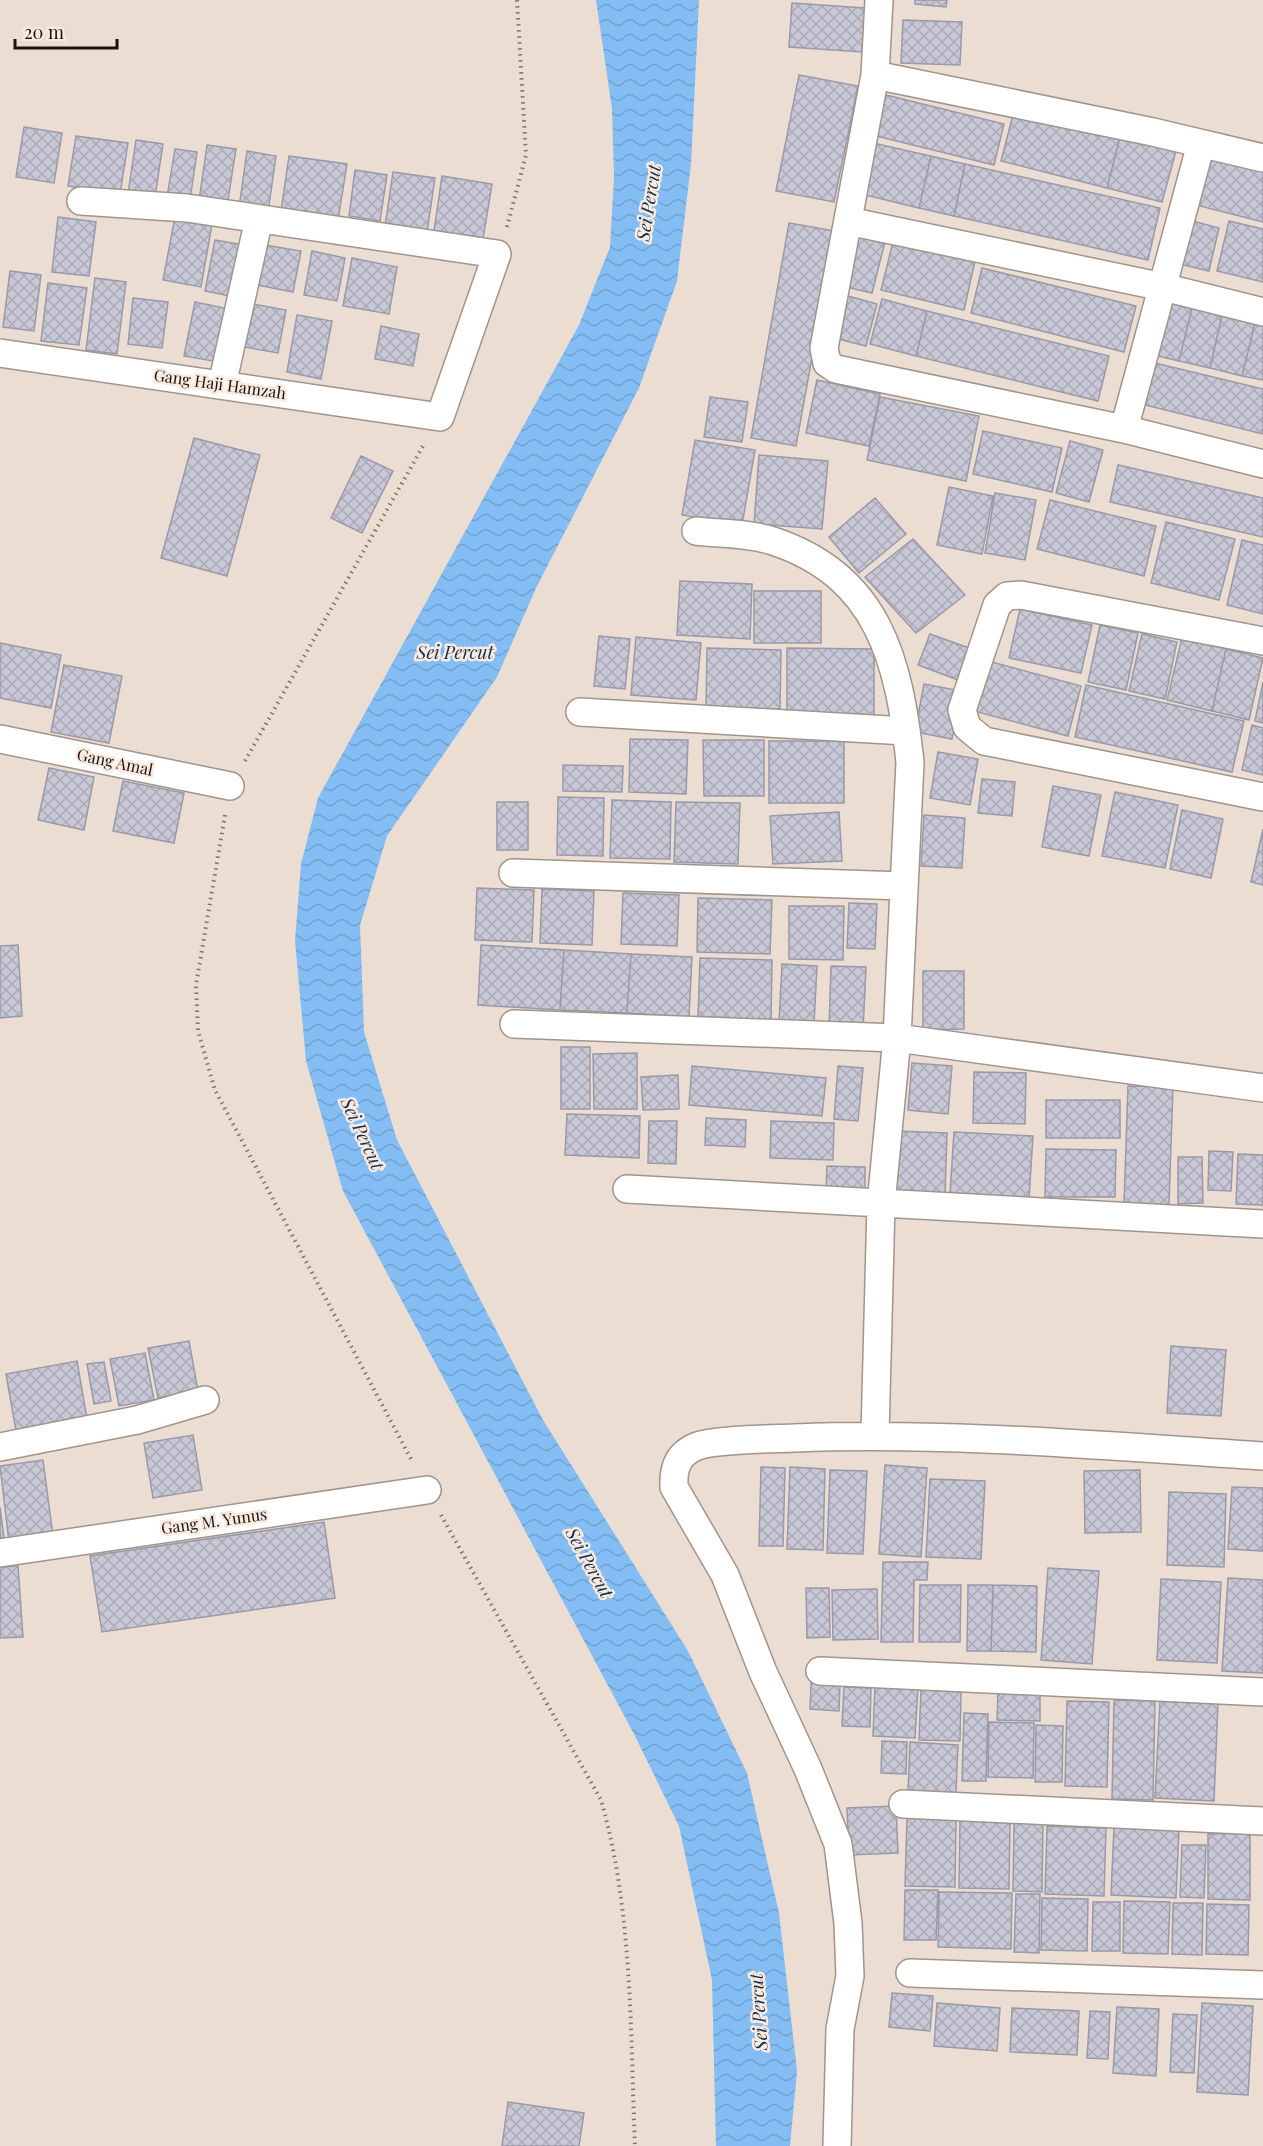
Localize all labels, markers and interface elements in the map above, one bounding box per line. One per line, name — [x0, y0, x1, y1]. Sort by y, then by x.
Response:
scale bar — [15, 12, 117, 50]
text: 20 m — [24, 20, 64, 44]
water label: Sei Percut — [630, 162, 666, 244]
street label: Gang Haji Hamzah — [153, 364, 288, 403]
water label: Sei Percut — [415, 640, 495, 664]
street label: Gang Amal — [75, 743, 155, 780]
water label: Sei Percut — [335, 1093, 390, 1174]
street label: Gang M. Yunus — [160, 1503, 268, 1538]
water label: Sei Percut — [560, 1522, 620, 1603]
water label: Sei Percut — [743, 1972, 773, 2052]

